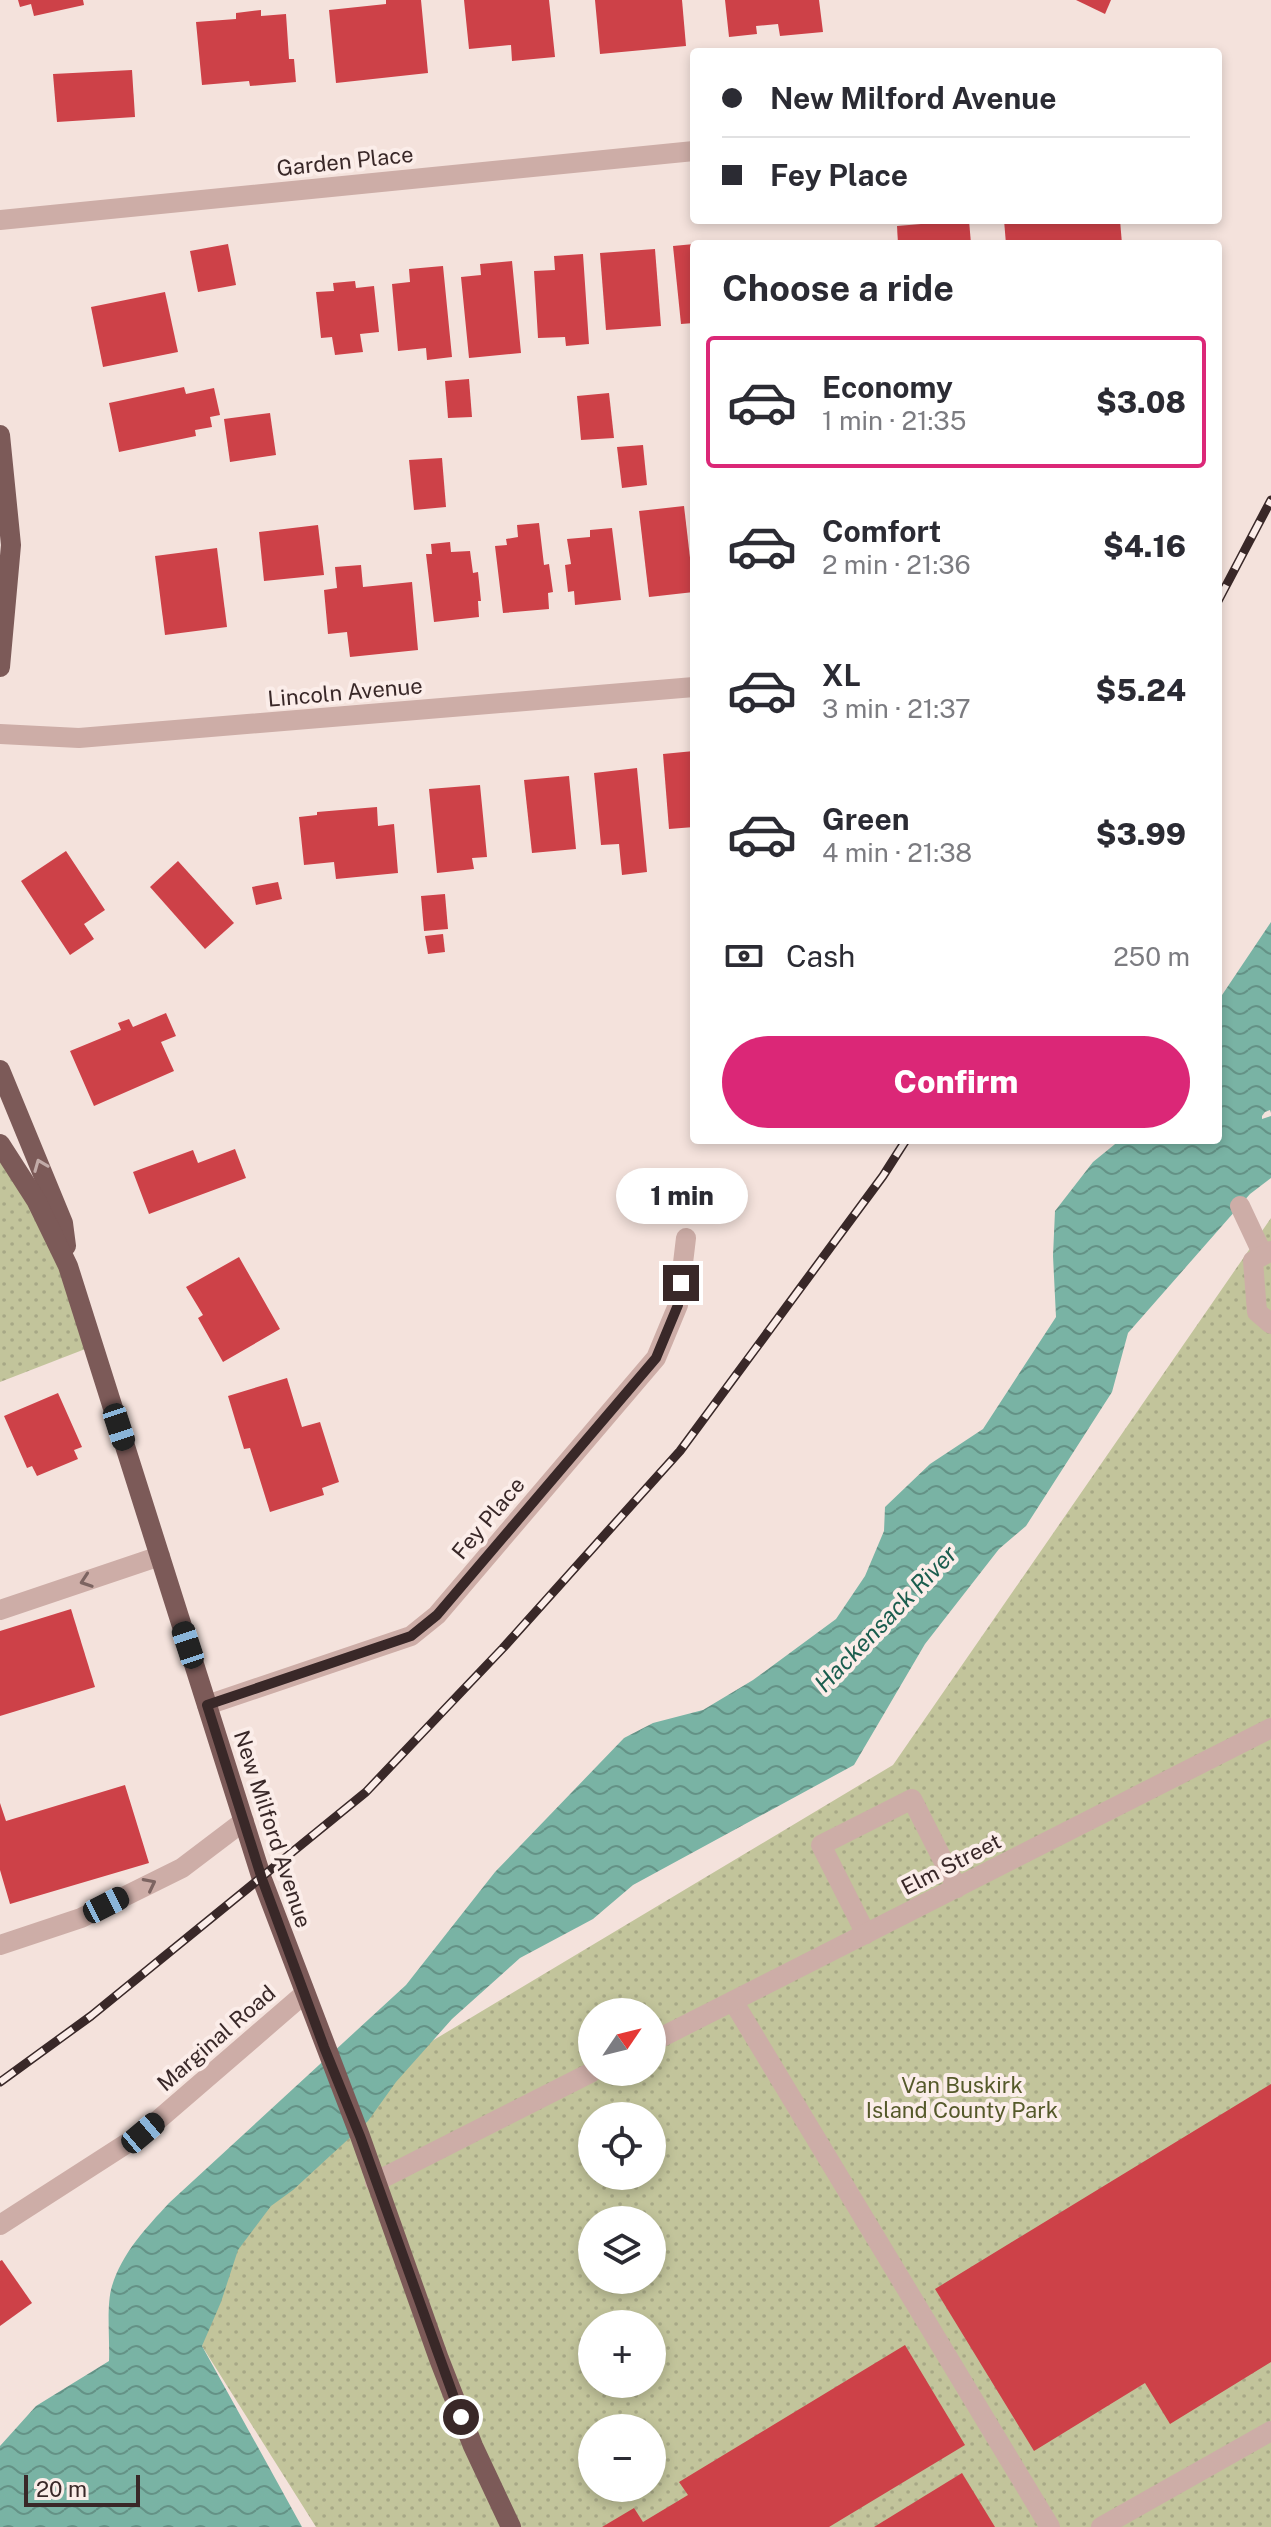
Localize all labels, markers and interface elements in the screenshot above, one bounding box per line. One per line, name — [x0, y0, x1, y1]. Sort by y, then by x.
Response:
text: New Milford Avenue — [770, 80, 1056, 116]
street label: Garden Place — [275, 141, 415, 181]
text: Fey Place — [770, 157, 908, 193]
text: Choose a ride — [722, 267, 954, 309]
icon: car — [726, 366, 798, 438]
text: Economy — [822, 369, 953, 405]
text: $3.08 — [1096, 384, 1186, 420]
text: 1 min · 21:35 — [822, 405, 966, 436]
icon: car — [726, 510, 798, 582]
text: Comfort — [822, 513, 941, 549]
text: $4.16 — [1103, 528, 1186, 564]
text: 2 min · 21:36 — [822, 549, 971, 580]
icon: car — [726, 654, 798, 726]
text: XL — [822, 657, 861, 693]
street label: Lincoln Avenue — [266, 672, 424, 712]
text: $5.24 — [1096, 672, 1186, 708]
text: 3 min · 21:37 — [822, 693, 971, 724]
icon: car — [726, 798, 798, 870]
text: Green — [822, 801, 909, 837]
text: $3.99 — [1096, 816, 1186, 852]
text: 4 min · 21:38 — [822, 837, 972, 868]
icon: cash — [722, 934, 766, 978]
text: Cash — [786, 938, 855, 974]
text: 250 m — [1113, 941, 1190, 972]
button: Confirm — [722, 1036, 1190, 1128]
one-way arrow — [33, 1159, 50, 1173]
callout: 1 min — [615, 1167, 747, 1223]
text: 1 min — [650, 1180, 714, 1211]
route end — [663, 1265, 699, 1301]
car — [100, 1400, 138, 1454]
street label: Fey Place — [446, 1472, 530, 1564]
water label: Hackensack River — [808, 1539, 963, 1697]
one-way arrow — [80, 1572, 94, 1588]
car — [169, 1618, 207, 1672]
street label: New Milford Avenue — [229, 1727, 317, 1931]
street label: Elm Street — [897, 1828, 1005, 1900]
one-way arrow — [141, 1878, 156, 1893]
car — [79, 1883, 133, 1927]
street label: Marginal Road — [152, 1980, 280, 2096]
north arrow — [578, 1998, 666, 2086]
map controls — [578, 1998, 666, 2502]
park label: Van Buskirk Island County Park — [866, 2072, 1058, 2123]
button: locate — [578, 2102, 666, 2190]
car — [117, 2108, 169, 2158]
button: layers — [578, 2206, 666, 2294]
button: + — [578, 2310, 666, 2398]
route start — [443, 2399, 479, 2435]
button: − — [578, 2414, 666, 2502]
scale bar — [24, 2471, 140, 2507]
text: 20 m — [36, 2476, 87, 2502]

